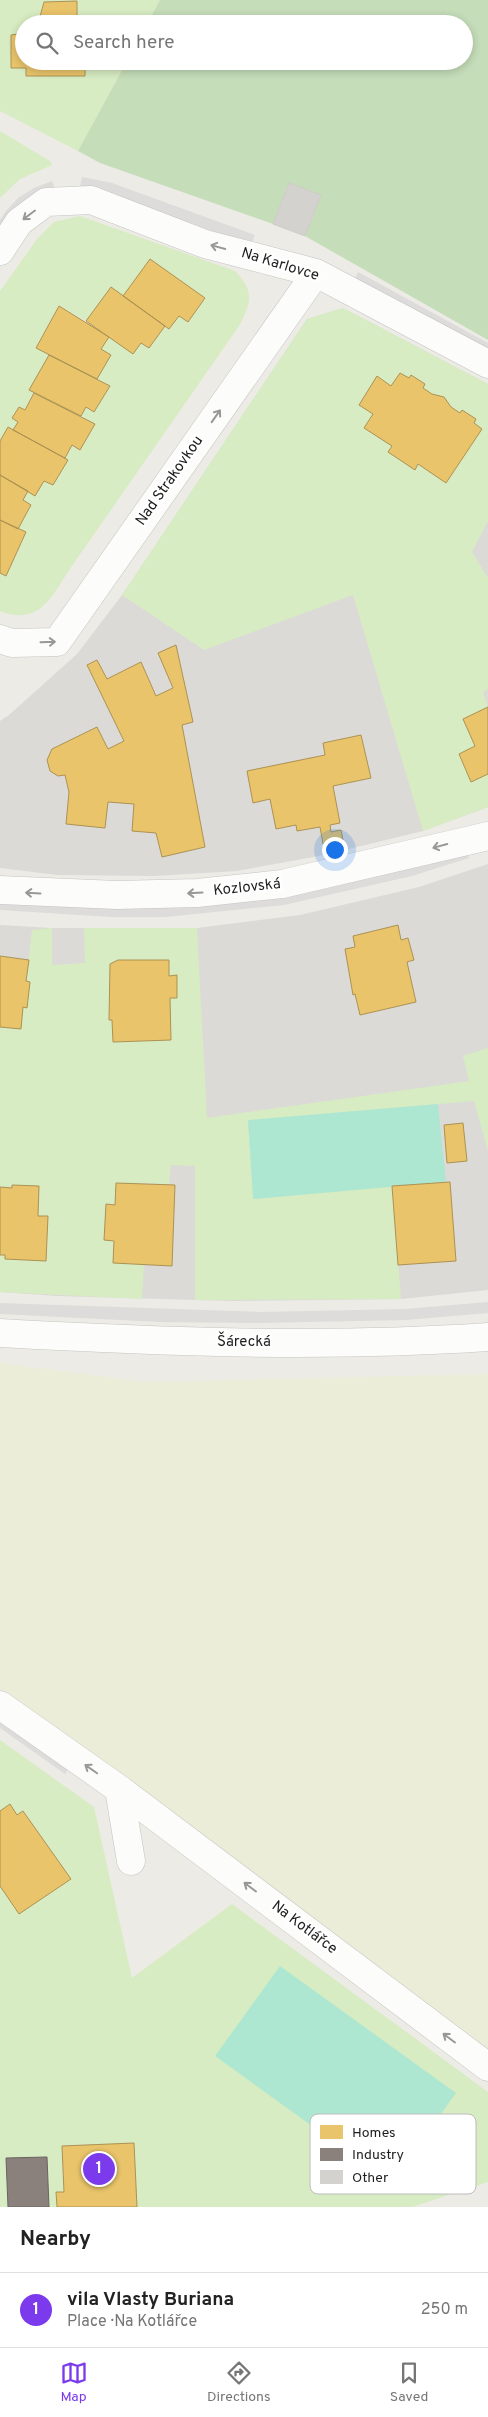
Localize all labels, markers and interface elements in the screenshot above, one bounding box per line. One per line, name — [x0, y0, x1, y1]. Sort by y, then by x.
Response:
search box — [15, 15, 473, 70]
icon: search — [33, 29, 61, 57]
text: Search here — [73, 31, 175, 55]
one-way arrow — [23, 209, 36, 220]
one-way arrow — [211, 242, 227, 251]
street label: Na Karlovce — [239, 244, 321, 286]
one-way arrow — [211, 409, 221, 423]
street label: Nad Strakovkou — [132, 432, 208, 530]
one-way arrow — [40, 637, 56, 647]
your location — [322, 837, 348, 863]
one-way arrow — [433, 842, 449, 851]
street label: Kozlovská — [212, 875, 282, 901]
one-way arrow — [25, 888, 41, 897]
one-way arrow — [188, 888, 204, 897]
street label: Šárecká — [217, 1331, 271, 1352]
one-way arrow — [84, 1764, 98, 1774]
one-way arrow — [243, 1882, 257, 1892]
street label: Na Kotlářce — [267, 1897, 341, 1959]
one-way arrow — [443, 2032, 456, 2043]
legend — [310, 2114, 476, 2194]
text: Homes — [352, 2125, 396, 2142]
text: Industry — [352, 2147, 404, 2164]
pin: 1 — [83, 2150, 115, 2188]
text: Other — [352, 2170, 389, 2187]
text: Nearby — [20, 2226, 91, 2253]
text: vila Vlasty Buriana — [67, 2288, 234, 2312]
text: 1 — [33, 2300, 39, 2320]
text: 250 m — [421, 2300, 468, 2320]
text: Place · Na Kotlářce — [67, 2312, 197, 2332]
tab: Map — [60, 2359, 88, 2406]
tab: Directions — [207, 2359, 271, 2406]
tab: Saved — [390, 2359, 428, 2406]

